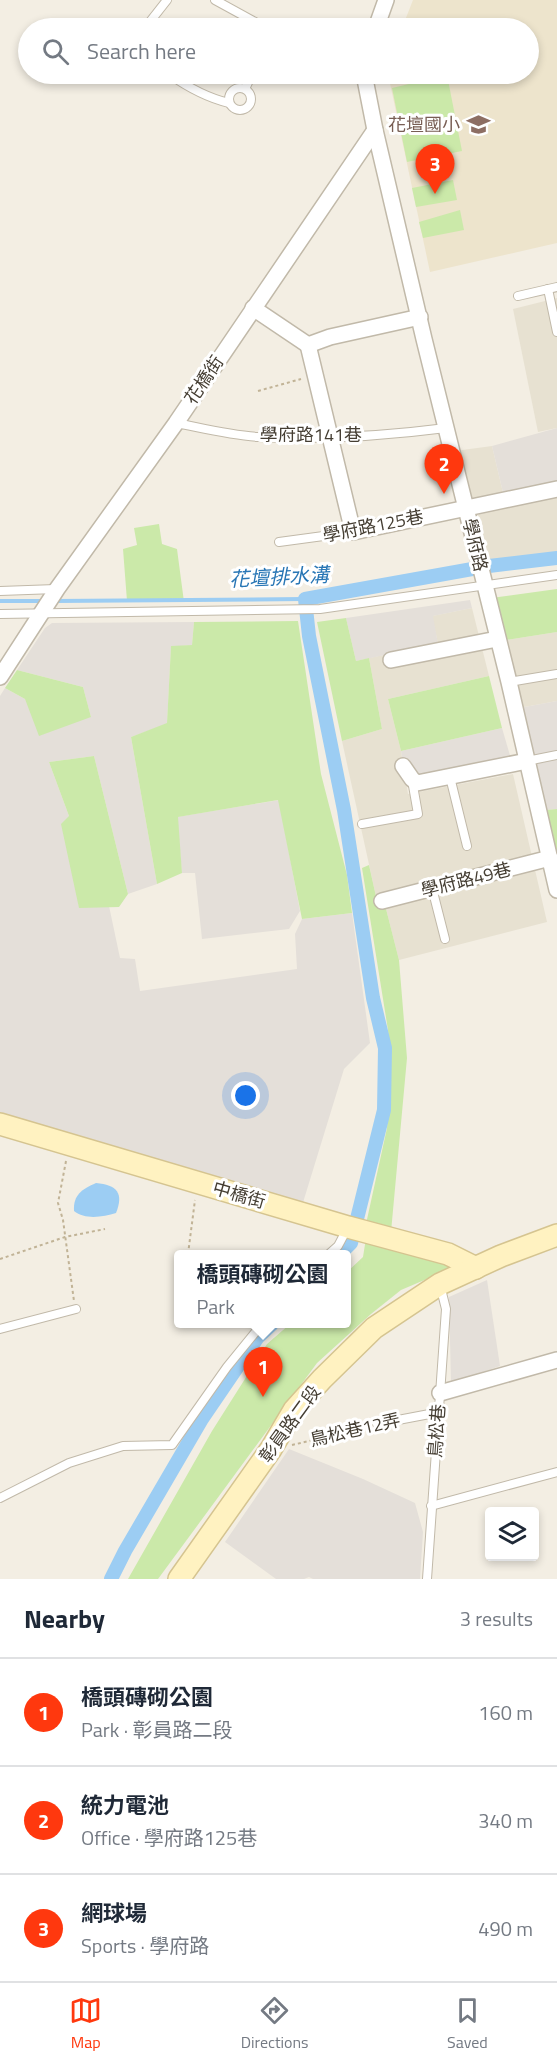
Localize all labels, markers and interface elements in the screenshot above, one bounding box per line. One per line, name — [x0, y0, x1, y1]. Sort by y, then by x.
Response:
search box — [18, 18, 539, 84]
text: Search here — [87, 34, 196, 68]
icon: search — [39, 35, 72, 68]
place label: 花壇國小 — [388, 111, 460, 138]
school or university icon: 花壇國小 — [465, 112, 491, 138]
pin: 3 — [416, 144, 454, 194]
street label: 花橋街 — [177, 350, 230, 410]
street label: 學府路141巷 — [260, 421, 362, 448]
pin: 2 — [424, 444, 464, 494]
street label: 學府路125巷 — [320, 503, 426, 549]
street label: 學府路 — [456, 516, 495, 574]
water label: 花壇排水溝 — [228, 558, 333, 595]
street label: 學府路49巷 — [418, 855, 514, 904]
your location — [231, 1081, 260, 1110]
street label: 中橋街 — [209, 1174, 269, 1215]
popup — [174, 1250, 351, 1328]
text: 橋頭磚砌公園 — [196, 1257, 329, 1291]
text: Park — [196, 1291, 235, 1322]
pin: 1 — [244, 1348, 282, 1397]
street label: 彰員路二段 — [252, 1379, 327, 1468]
street label: 鳥松巷 — [421, 1403, 452, 1459]
street label: 鳥松巷12弄 — [307, 1406, 403, 1453]
map controls — [485, 1507, 539, 1561]
button: layers — [485, 1507, 539, 1561]
text: Nearby — [24, 1599, 105, 1638]
text: 3 results — [460, 1603, 533, 1634]
text: 橋頭磚砌公園 — [81, 1680, 213, 1714]
text: 1 — [38, 1697, 49, 1728]
text: 160 m — [478, 1697, 533, 1728]
text: Park · 彰員路二段 — [81, 1714, 232, 1745]
text: 統力電池 — [81, 1788, 169, 1822]
text: 2 — [38, 1805, 49, 1836]
text: 340 m — [478, 1805, 533, 1836]
text: Office · 學府路125巷 — [81, 1822, 257, 1853]
text: 網球場 — [81, 1896, 147, 1930]
text: 3 — [38, 1913, 49, 1944]
text: 490 m — [478, 1913, 533, 1944]
text: Sports · 學府路 — [81, 1930, 209, 1961]
tab: Map — [69, 1994, 102, 2054]
tab: Directions — [241, 1994, 309, 2054]
tab: Saved — [447, 1994, 488, 2054]

